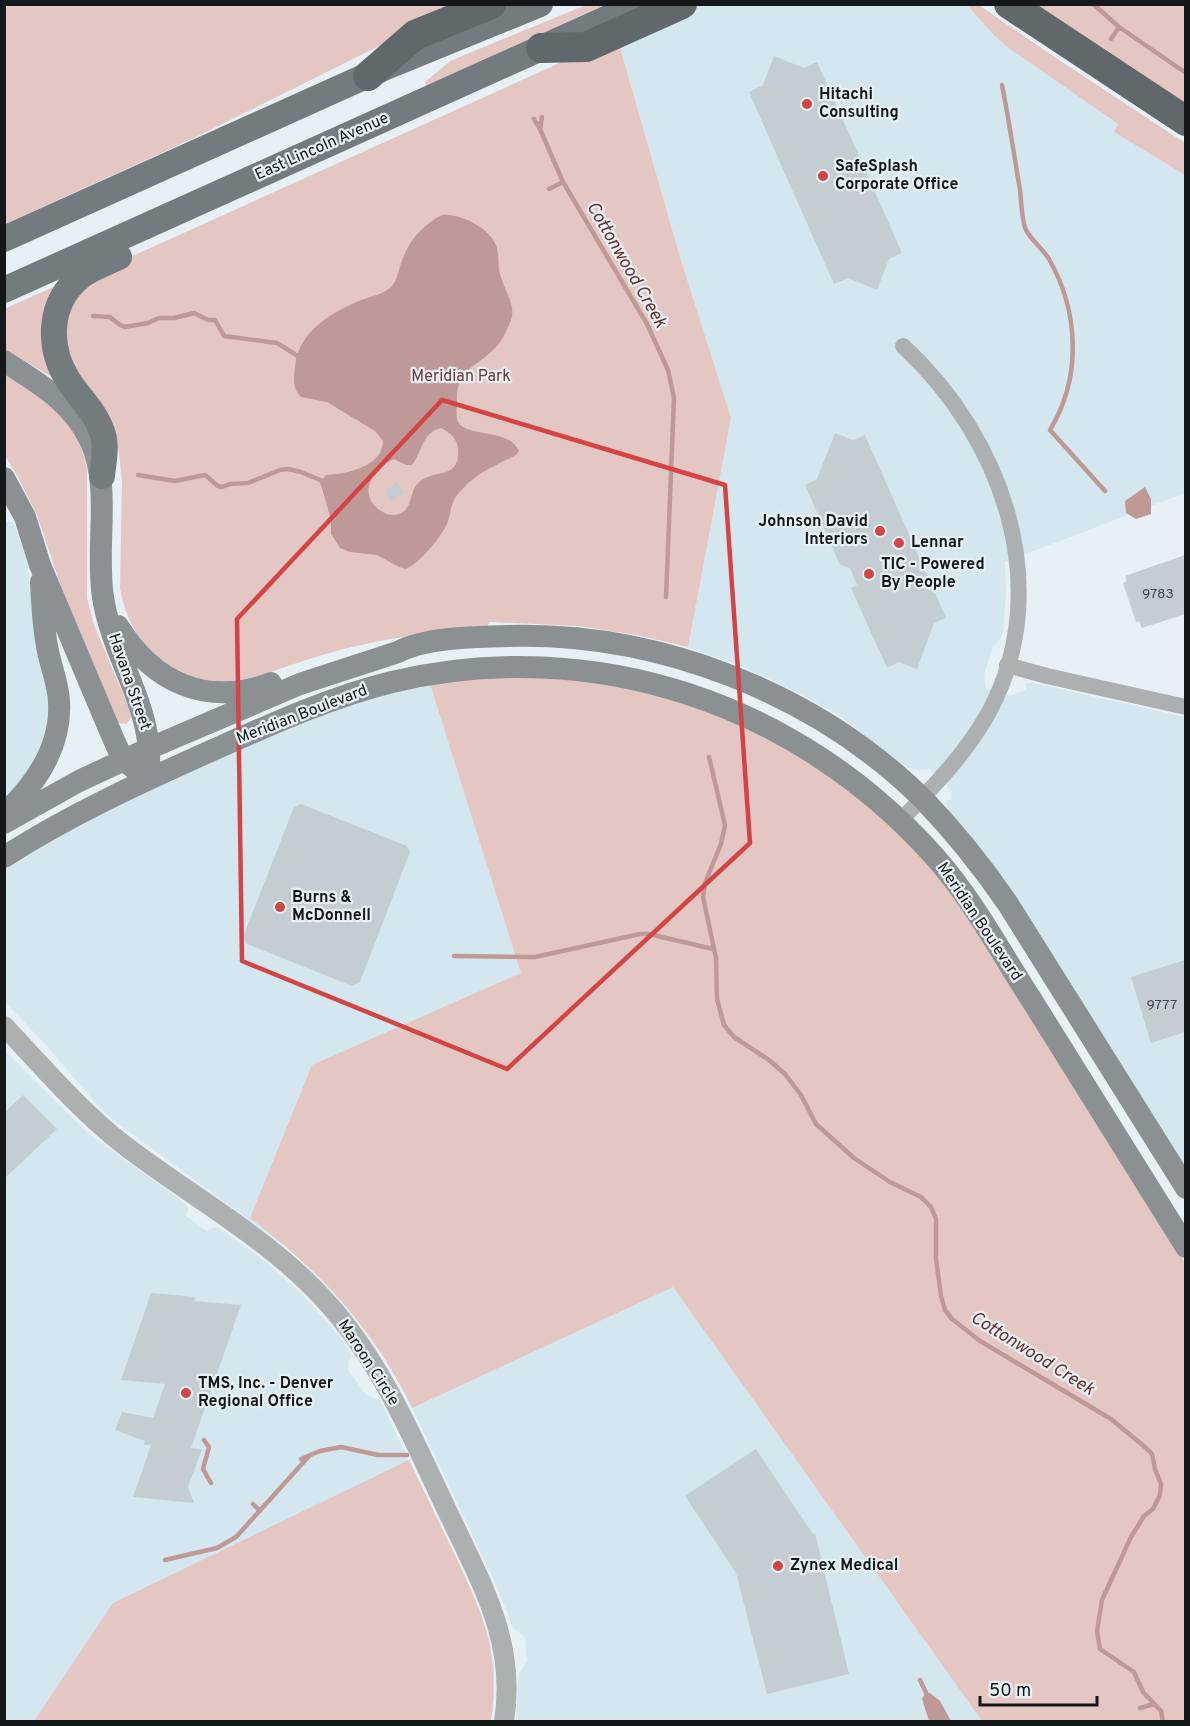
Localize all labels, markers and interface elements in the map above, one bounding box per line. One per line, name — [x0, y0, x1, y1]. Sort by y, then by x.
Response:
place label: Hitachi Consulting — [819, 85, 899, 123]
marker: Hitachi Consulting — [800, 97, 814, 111]
street label: East Lincoln Avenue — [252, 109, 392, 185]
place label: SafeSplash Corporate Office — [835, 157, 959, 195]
marker: SafeSplash Corporate Office — [816, 169, 830, 183]
water label: Cottonwood Creek — [581, 198, 672, 333]
park label: Meridian Park — [411, 367, 511, 387]
place label: Johnson David Interiors — [758, 512, 868, 550]
marker: Johnson David Interiors — [873, 524, 887, 538]
place label: Lennar — [911, 533, 964, 553]
marker: Lennar — [892, 536, 906, 550]
place label: TIC - Powered By People — [881, 555, 985, 593]
marker: TIC - Powered By People — [862, 567, 876, 581]
house number: 9783 — [1142, 586, 1174, 603]
street label: Havana Street — [103, 631, 155, 733]
street label: Meridian Boulevard — [234, 681, 370, 749]
street label: Meridian Boulevard — [932, 859, 1026, 985]
place label: Burns & McDonnell — [292, 888, 371, 926]
marker: Burns & McDonnell — [273, 900, 287, 914]
house number: 9777 — [1147, 997, 1177, 1014]
water label: Cottonwood Creek — [966, 1307, 1099, 1402]
street label: Maroon Circle — [333, 1316, 403, 1410]
place label: TMS, Inc. - Denver Regional Office — [198, 1374, 334, 1412]
marker: TMS, Inc. - Denver Regional Office — [179, 1386, 193, 1400]
place label: Zynex Medical — [790, 1556, 898, 1576]
marker: Zynex Medical — [771, 1559, 785, 1573]
scale bar — [980, 1669, 1097, 1707]
text: 50 m — [989, 1680, 1031, 1703]

